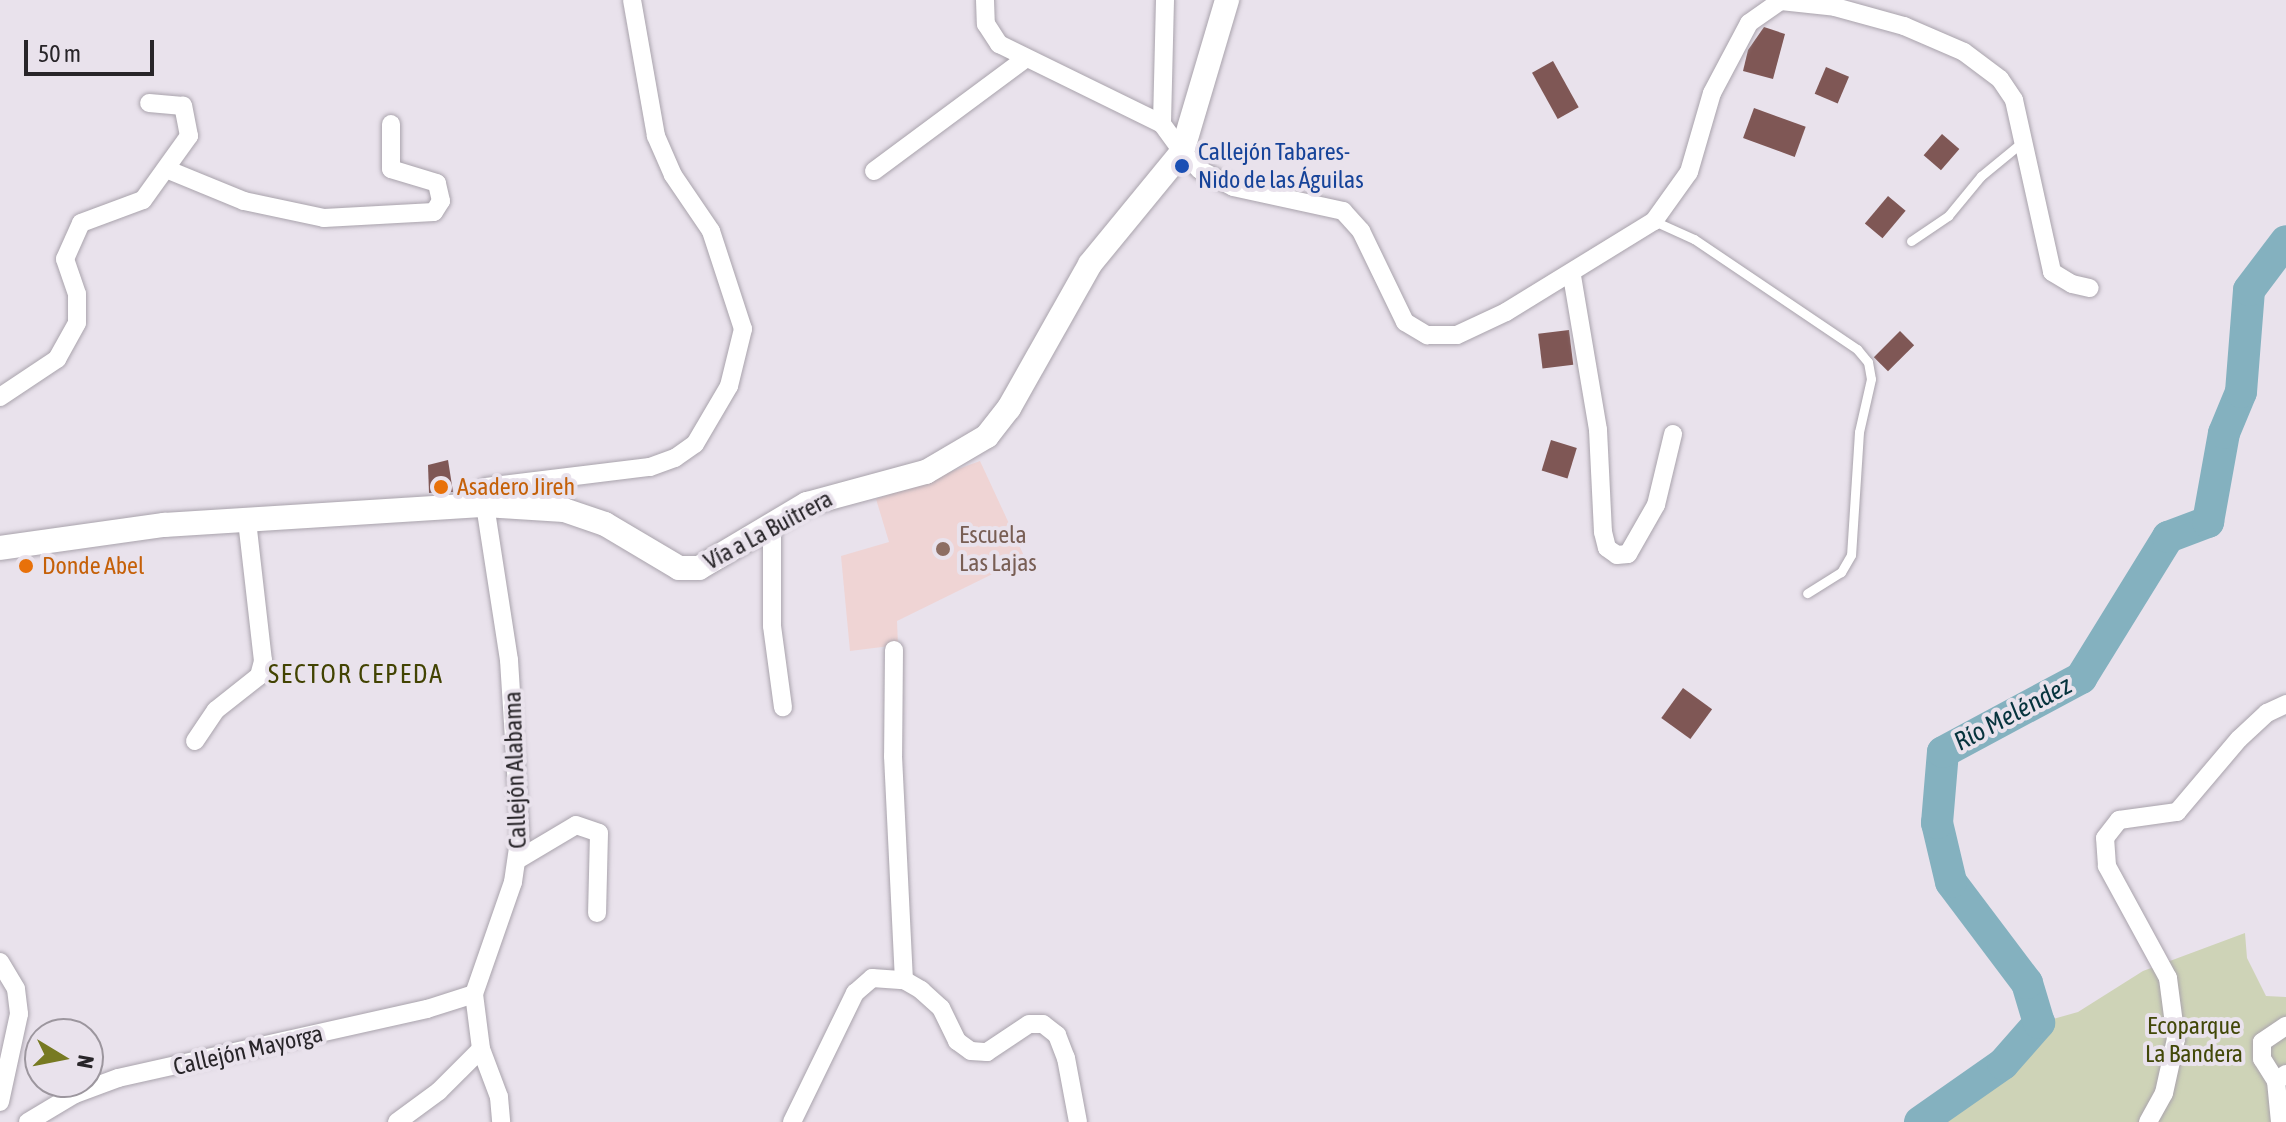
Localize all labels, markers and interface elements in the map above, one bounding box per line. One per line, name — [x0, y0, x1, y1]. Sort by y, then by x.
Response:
scale bar — [28, 24, 158, 74]
text: 50 m — [38, 40, 81, 67]
place label: Callejón Tabares- Nido de las Águilas — [1198, 138, 1364, 194]
marker: Callejón Tabares- Nido de las Águilas — [1173, 157, 1191, 175]
place label: Asadero Jireh — [457, 473, 575, 501]
marker: Asadero Jireh — [432, 478, 450, 496]
street label: Vía a La Buitrera — [699, 484, 837, 576]
place label: Escuela Las Lajas — [959, 521, 1037, 577]
marker: Escuela Las Lajas — [934, 540, 952, 558]
place label: Donde Abel — [42, 552, 144, 580]
marker: Donde Abel — [17, 557, 35, 575]
district label: SECTOR CEPEDA — [268, 659, 444, 691]
water label: Río Meléndez — [1949, 670, 2077, 758]
street label: Callejón Alabama — [498, 691, 532, 849]
park label: Ecoparque La Bandera — [2145, 1012, 2243, 1068]
north arrow — [24, 1018, 104, 1098]
street label: Callejón Mayorga — [170, 1019, 326, 1081]
text: N — [72, 1053, 100, 1070]

